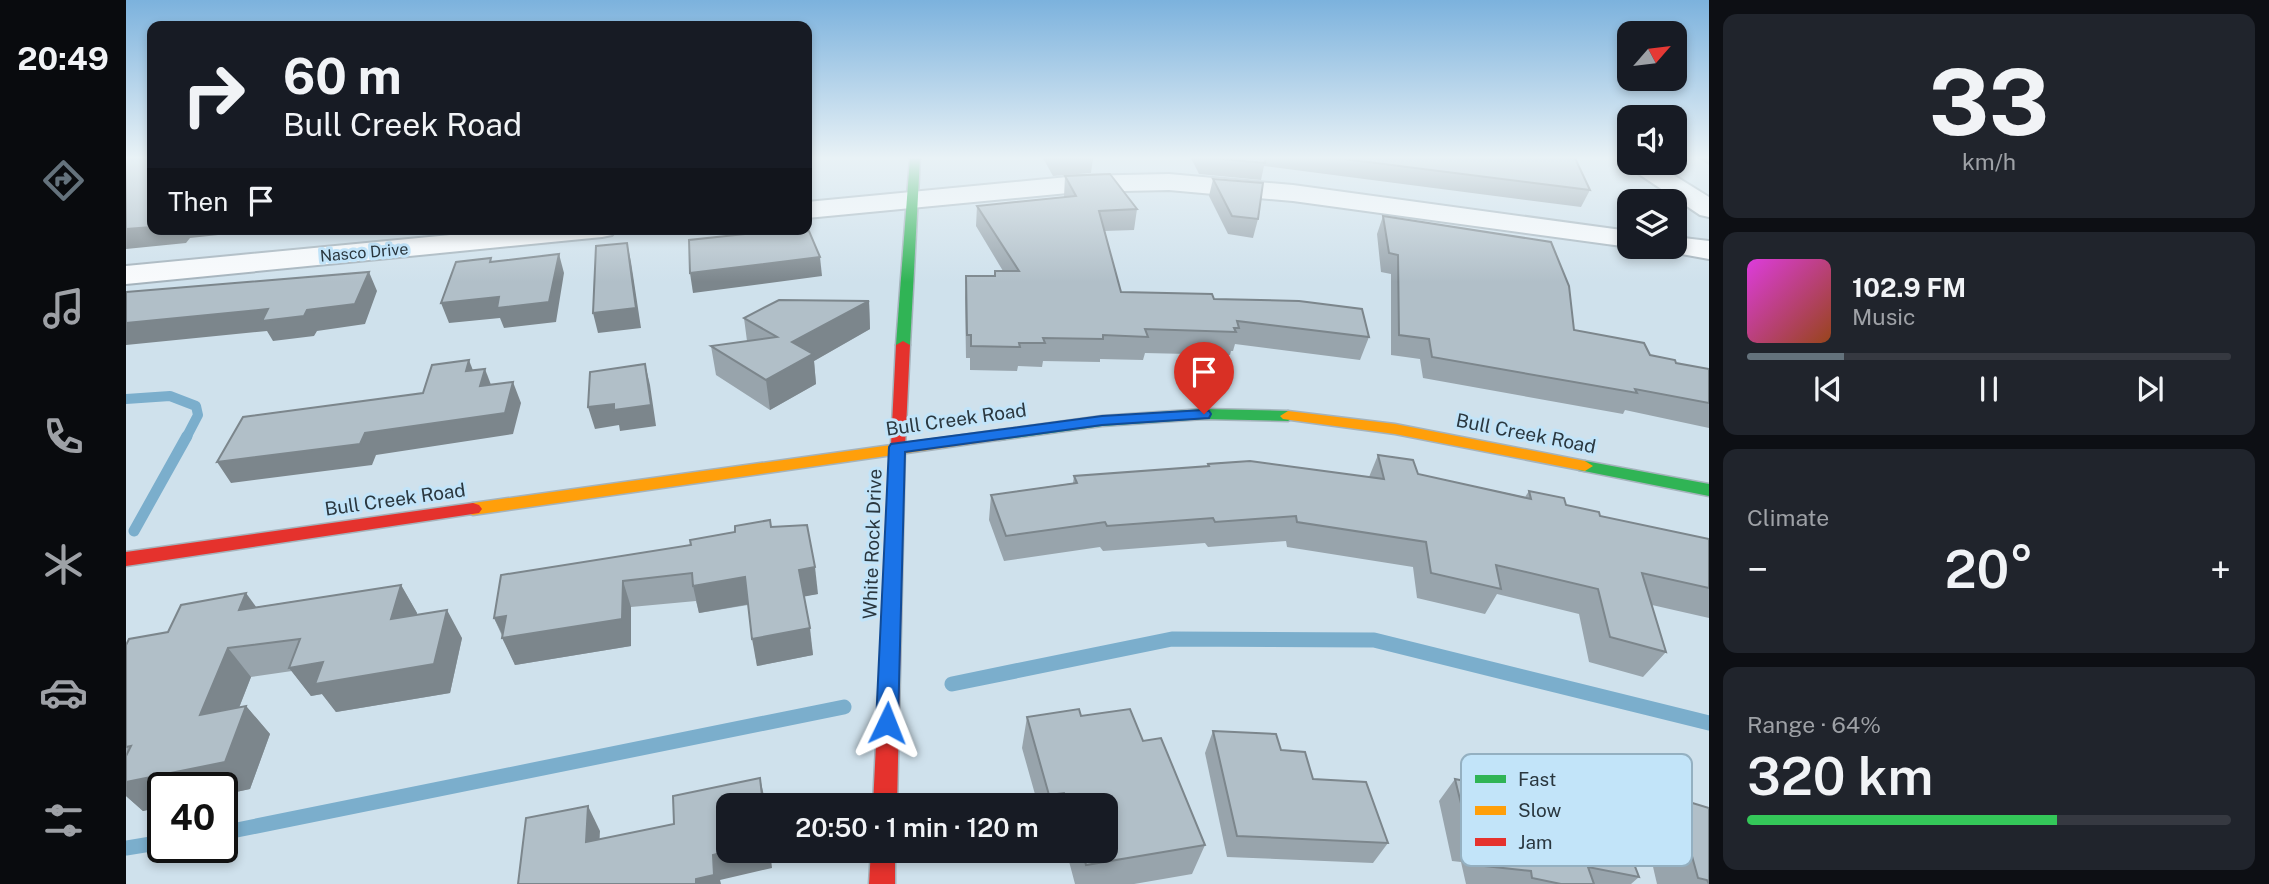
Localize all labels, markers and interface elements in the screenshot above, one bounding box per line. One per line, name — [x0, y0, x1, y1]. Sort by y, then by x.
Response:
north arrow — [1617, 21, 1687, 91]
map controls — [1617, 21, 1687, 259]
text: 20:49 — [17, 40, 109, 77]
text: 60 m — [283, 47, 402, 105]
icon: right — [168, 49, 259, 140]
text: 33 — [1929, 49, 2049, 155]
button: sound — [1617, 105, 1687, 175]
text: Bull Creek Road — [283, 106, 522, 143]
text: km/h — [1962, 148, 2016, 175]
icon: directions — [39, 156, 88, 205]
icon: arrive — [242, 182, 280, 220]
text: Then — [168, 186, 228, 217]
button: layers — [1617, 189, 1687, 259]
street label: Nasco Drive — [319, 239, 409, 266]
text: 102.9 FM — [1852, 272, 1966, 303]
icon: music — [39, 284, 88, 333]
text: Music — [1852, 303, 1916, 330]
pin — [1174, 342, 1234, 414]
icon: arrive — [1185, 353, 1223, 391]
icon: previous — [1809, 370, 1847, 408]
icon: pause — [1970, 370, 2008, 408]
icon: next — [2131, 370, 2169, 408]
street label: Bull Creek Road — [884, 398, 1028, 440]
street label: Bull Creek Road — [1454, 409, 1598, 457]
icon: phone — [39, 412, 88, 461]
street label: White Rock Drive — [858, 468, 886, 620]
street label: Bull Creek Road — [323, 478, 467, 520]
text: Climate — [1747, 504, 1829, 531]
text: 20° — [1944, 539, 2034, 600]
icon: climate — [39, 540, 88, 589]
text: − — [1747, 547, 1768, 592]
text: + — [2210, 547, 2231, 592]
icon: car — [39, 668, 88, 717]
position arrow — [850, 686, 924, 760]
text: Range · 64% — [1747, 711, 1881, 738]
text: 320 km — [1747, 746, 1933, 807]
legend — [1461, 754, 1692, 866]
text: Fast — [1518, 768, 1556, 790]
speed limit sign: 40 — [147, 772, 238, 863]
icon: filters — [39, 796, 88, 845]
text: Slow — [1518, 799, 1562, 821]
text: 20:50 · 1 min · 120 m — [795, 812, 1039, 843]
text: Jam — [1518, 831, 1552, 853]

